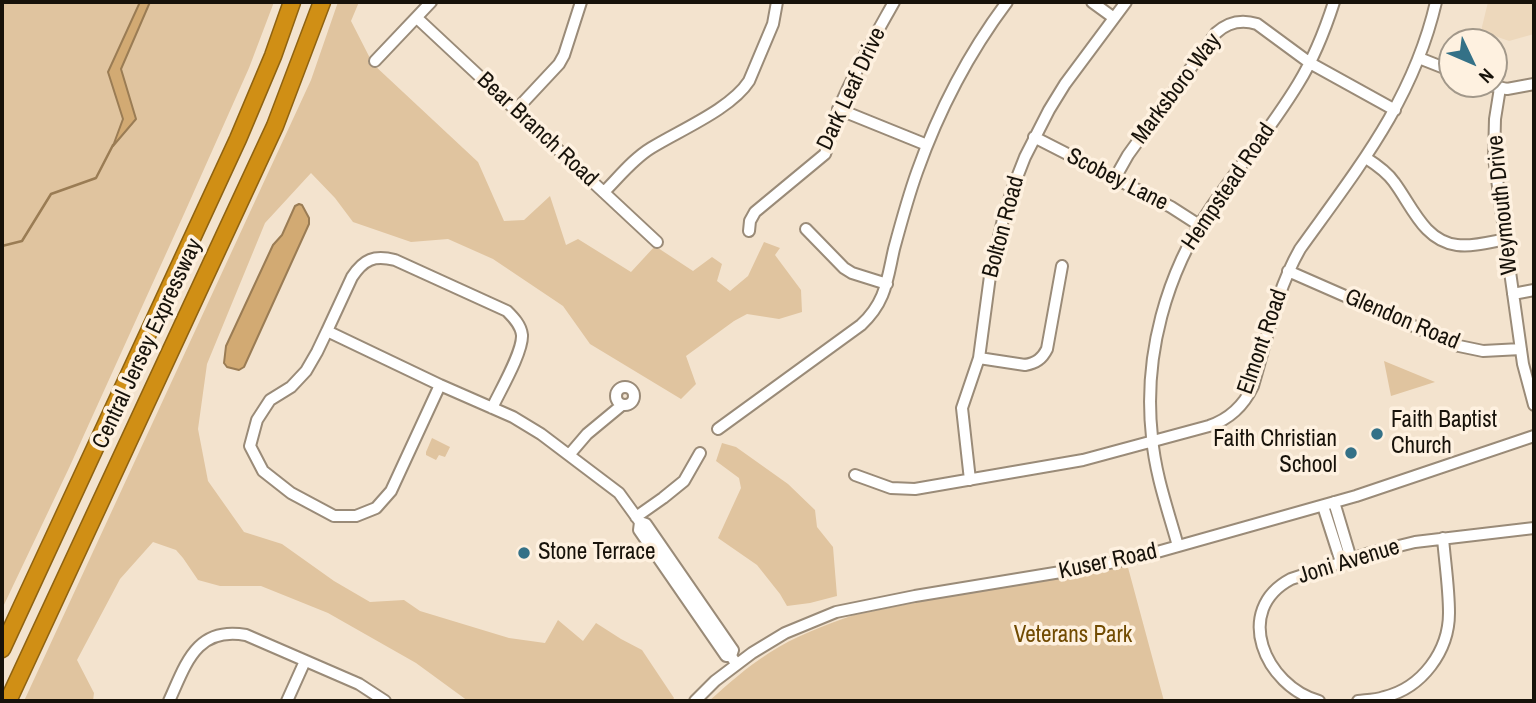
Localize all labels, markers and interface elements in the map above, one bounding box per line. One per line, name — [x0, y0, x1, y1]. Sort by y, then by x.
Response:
street label: Dark Leaf Drive — [812, 23, 892, 155]
street label: Marksboro Way — [1126, 28, 1228, 150]
north arrow — [1438, 28, 1508, 98]
text: N — [1473, 63, 1500, 89]
street label: Bear Branch Road — [471, 67, 603, 193]
street label: Hempstead Road — [1177, 118, 1281, 256]
street label: Weymouth Drive — [1482, 134, 1524, 276]
street label: Scobey Lane — [1062, 143, 1172, 217]
street label: Bolton Road — [977, 173, 1031, 281]
street label: Central Jersey Expressway — [87, 235, 209, 453]
street label: Glendon Road — [1341, 284, 1463, 356]
street label: Elmont Road — [1232, 286, 1294, 398]
place label: Faith Baptist Church — [1391, 407, 1497, 461]
place label: Faith Christian School — [1213, 426, 1337, 480]
marker: Faith Baptist Church — [1369, 426, 1385, 442]
marker: Faith Christian School — [1343, 445, 1359, 461]
street label: Joni Avenue — [1295, 534, 1403, 590]
street label: Kuser Road — [1056, 538, 1160, 586]
place label: Stone Terrace — [538, 539, 655, 567]
marker: Stone Terrace — [516, 545, 532, 561]
park label: Veterans Park — [1014, 622, 1132, 650]

